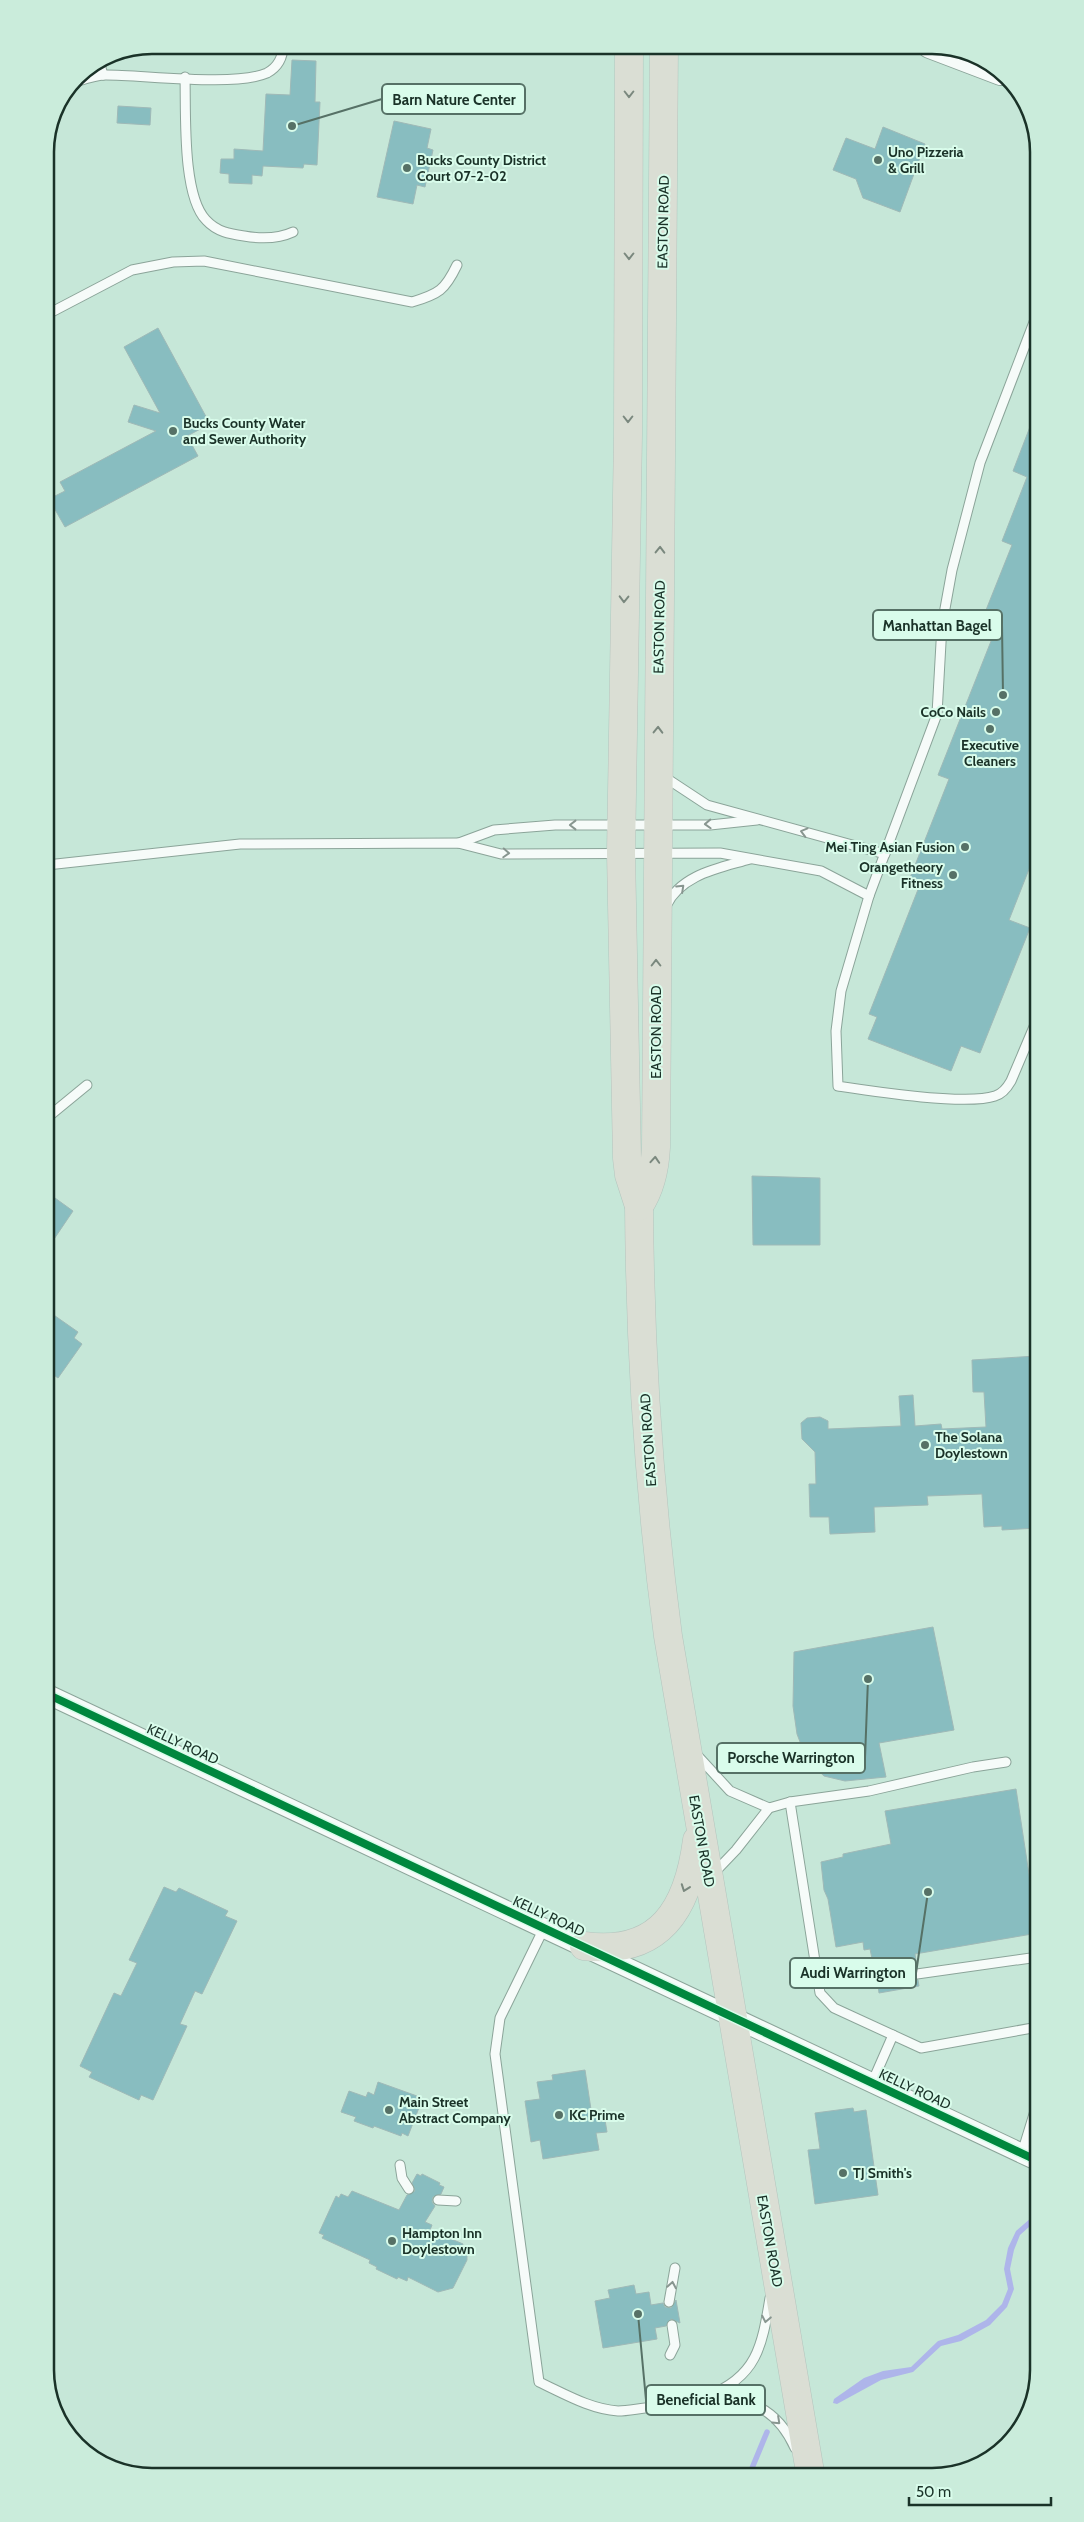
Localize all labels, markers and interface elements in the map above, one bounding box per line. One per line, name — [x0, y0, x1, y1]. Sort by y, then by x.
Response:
callout: Barn Nature Center — [382, 84, 525, 114]
one-way arrow — [624, 90, 634, 98]
text: Barn Nature Center — [392, 91, 516, 109]
place label: Uno Pizzeria & Grill — [888, 143, 964, 177]
place label: Bucks County District Court 07-2-02 — [417, 151, 546, 185]
marker: Uno Pizzeria & Grill — [872, 154, 884, 166]
marker: Bucks County District Court 07-2-02 — [401, 162, 413, 174]
street label: EASTON ROAD — [653, 175, 673, 269]
one-way arrow — [624, 253, 634, 261]
place label: Bucks County Water and Sewer Authority — [183, 414, 307, 448]
one-way arrow — [623, 415, 634, 423]
marker: Bucks County Water and Sewer Authority — [167, 425, 179, 437]
one-way arrow — [655, 546, 665, 554]
street label: EASTON ROAD — [649, 580, 669, 674]
one-way arrow — [619, 596, 629, 603]
callout: Manhattan Bagel — [873, 610, 1002, 640]
text: Manhattan Bagel — [882, 617, 992, 635]
place label: CoCo Nails — [921, 703, 986, 721]
marker: CoCo Nails — [990, 706, 1002, 718]
marker: Executive Cleaners — [984, 723, 996, 735]
one-way arrow — [653, 726, 663, 734]
place label: Executive Cleaners — [961, 736, 1019, 770]
one-way arrow — [704, 819, 712, 830]
one-way arrow — [568, 820, 576, 830]
one-way arrow — [800, 828, 808, 838]
place label: Mei Ting Asian Fusion — [825, 838, 955, 856]
marker: Mei Ting Asian Fusion — [959, 841, 971, 853]
one-way arrow — [502, 848, 510, 859]
place label: Orangetheory Fitness — [859, 858, 943, 892]
marker: Orangetheory Fitness — [947, 869, 959, 881]
one-way arrow — [675, 885, 684, 894]
one-way arrow — [651, 958, 661, 966]
street label: EASTON ROAD — [647, 985, 665, 1079]
one-way arrow — [650, 1156, 661, 1164]
street label: EASTON ROAD — [636, 1393, 660, 1487]
place label: The Solana Doylestown — [935, 1428, 1008, 1462]
marker: The Solana Doylestown — [919, 1439, 931, 1451]
street label: KELLY ROAD — [144, 1720, 222, 1768]
callout: Porsche Warrington — [717, 1743, 865, 1773]
text: Porsche Warrington — [727, 1749, 855, 1767]
street label: EASTON ROAD — [685, 1793, 719, 1889]
one-way arrow — [681, 1883, 691, 1892]
street label: KELLY ROAD — [510, 1892, 588, 1940]
callout: Audi Warrington — [790, 1958, 916, 1988]
text: Audi Warrington — [800, 1964, 906, 1982]
street label: KELLY ROAD — [876, 2065, 954, 2113]
place label: Main Street Abstract Company — [399, 2093, 511, 2127]
marker: Main Street Abstract Company — [383, 2104, 395, 2116]
place label: KC Prime — [569, 2106, 625, 2124]
marker: KC Prime — [553, 2109, 565, 2121]
place label: TJ Smith's — [853, 2164, 912, 2182]
marker: TJ Smith's — [837, 2167, 849, 2179]
street label: EASTON ROAD — [753, 2193, 787, 2289]
place label: Hampton Inn Doylestown — [402, 2224, 482, 2258]
marker: Hampton Inn Doylestown — [386, 2235, 398, 2247]
one-way arrow — [666, 2281, 676, 2289]
one-way arrow — [762, 2314, 772, 2323]
callout: Beneficial Bank — [646, 2385, 765, 2415]
text: Beneficial Bank — [656, 2391, 757, 2409]
one-way arrow — [772, 2415, 781, 2424]
scale bar — [909, 2474, 1052, 2506]
text: 50 m — [916, 2483, 951, 2501]

